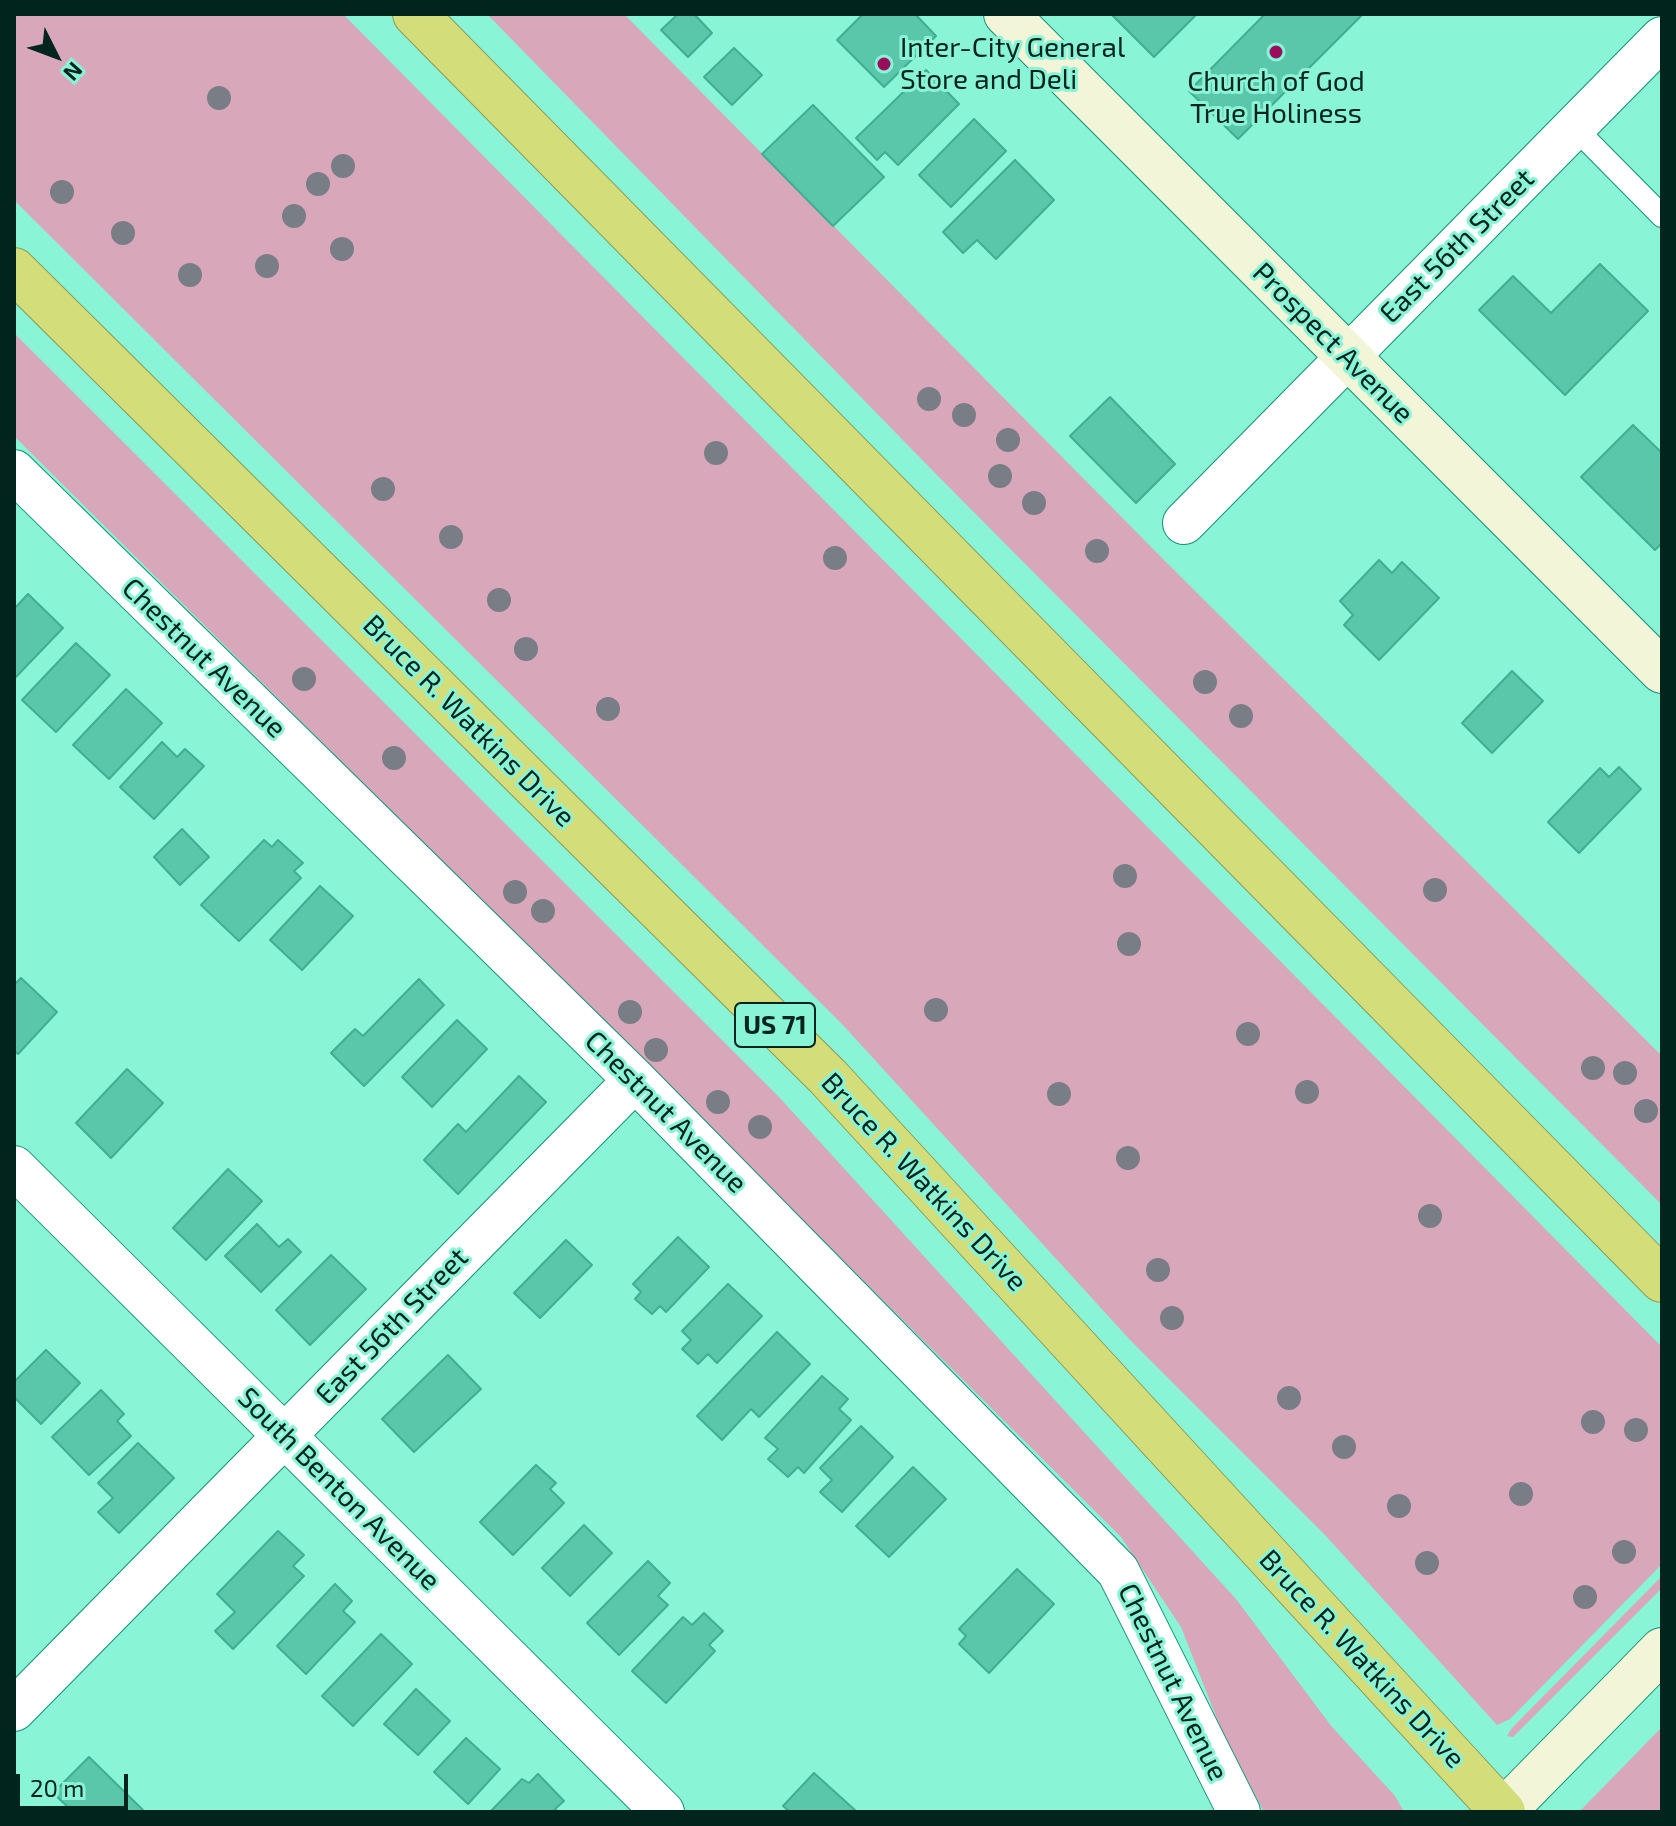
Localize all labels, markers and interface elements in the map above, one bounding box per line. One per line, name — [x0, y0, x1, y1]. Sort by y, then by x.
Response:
north arrow — [16, 16, 96, 96]
place label: Inter-City General Store and Deli — [900, 31, 1125, 97]
marker: Church of God True Holiness — [1267, 43, 1285, 61]
marker: Inter-City General Store and Deli — [875, 55, 893, 73]
text: N — [59, 57, 89, 87]
place label: Church of God True Holiness — [1187, 65, 1365, 131]
street label: East 56th Street — [1373, 162, 1541, 330]
street label: Prospect Avenue — [1246, 256, 1420, 430]
street label: Chestnut Avenue — [115, 571, 293, 745]
street label: Bruce R. Watkins Drive — [356, 608, 582, 834]
road number: US 71 — [735, 1003, 815, 1047]
street label: Chestnut Avenue — [578, 1024, 754, 1200]
street label: Bruce R. Watkins Drive — [814, 1066, 1034, 1298]
street label: East 56th Street — [309, 1241, 475, 1411]
street label: South Benton Avenue — [231, 1381, 447, 1597]
street label: Bruce R. Watkins Drive — [1252, 1543, 1472, 1775]
street label: Chestnut Avenue — [1111, 1578, 1235, 1786]
scale bar — [20, 1758, 132, 1808]
text: 20 m — [30, 1773, 84, 1802]

